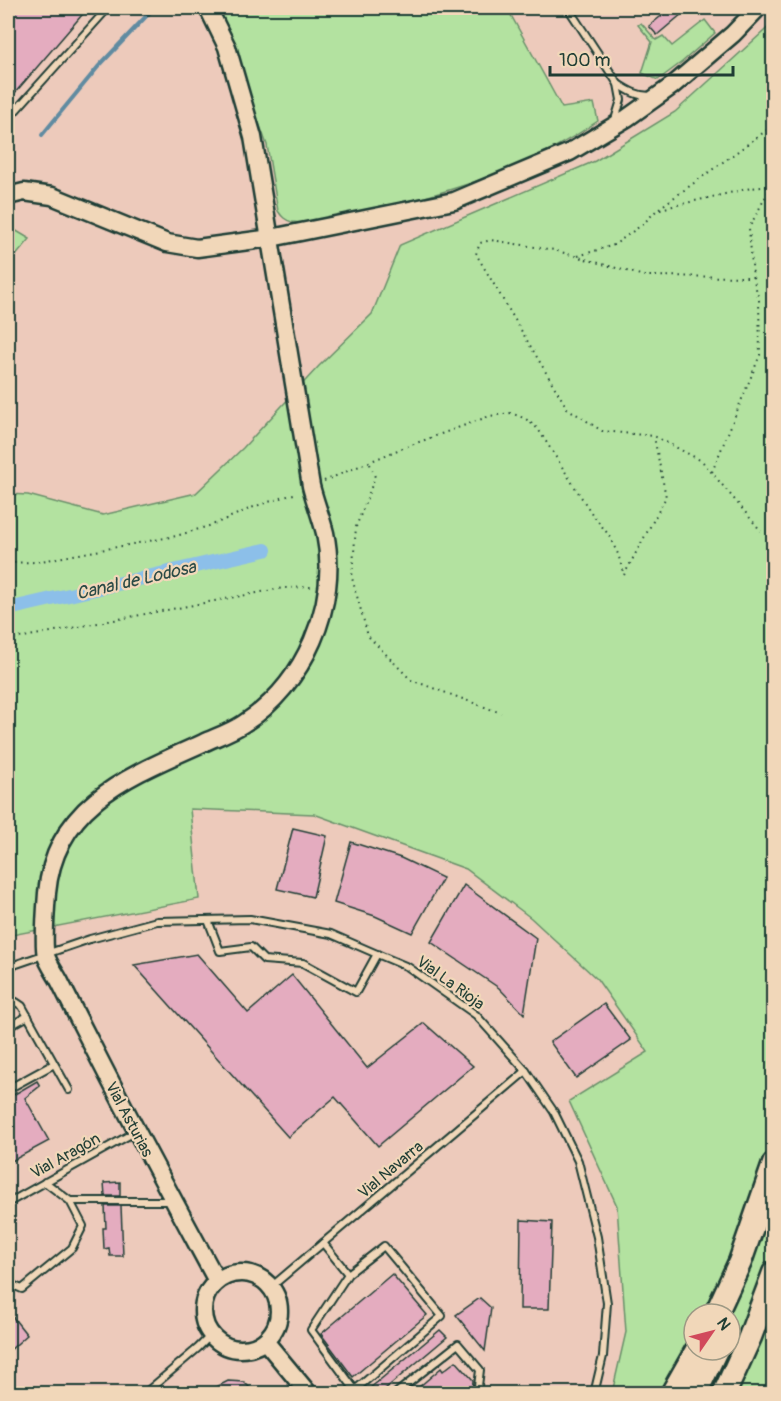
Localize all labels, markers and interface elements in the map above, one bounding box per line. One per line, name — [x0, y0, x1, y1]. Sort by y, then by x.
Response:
scale bar — [550, 39, 733, 77]
text: 100 m — [559, 49, 611, 72]
water label: Canal de Lodosa — [74, 555, 200, 605]
street label: Vial La Rioja — [413, 952, 488, 1014]
street label: Vial Asturias — [101, 1078, 157, 1161]
street label: Vial Aragón — [27, 1129, 104, 1183]
street label: Vial Navarra — [354, 1137, 427, 1203]
north arrow — [682, 1302, 742, 1362]
text: N — [712, 1314, 735, 1334]

